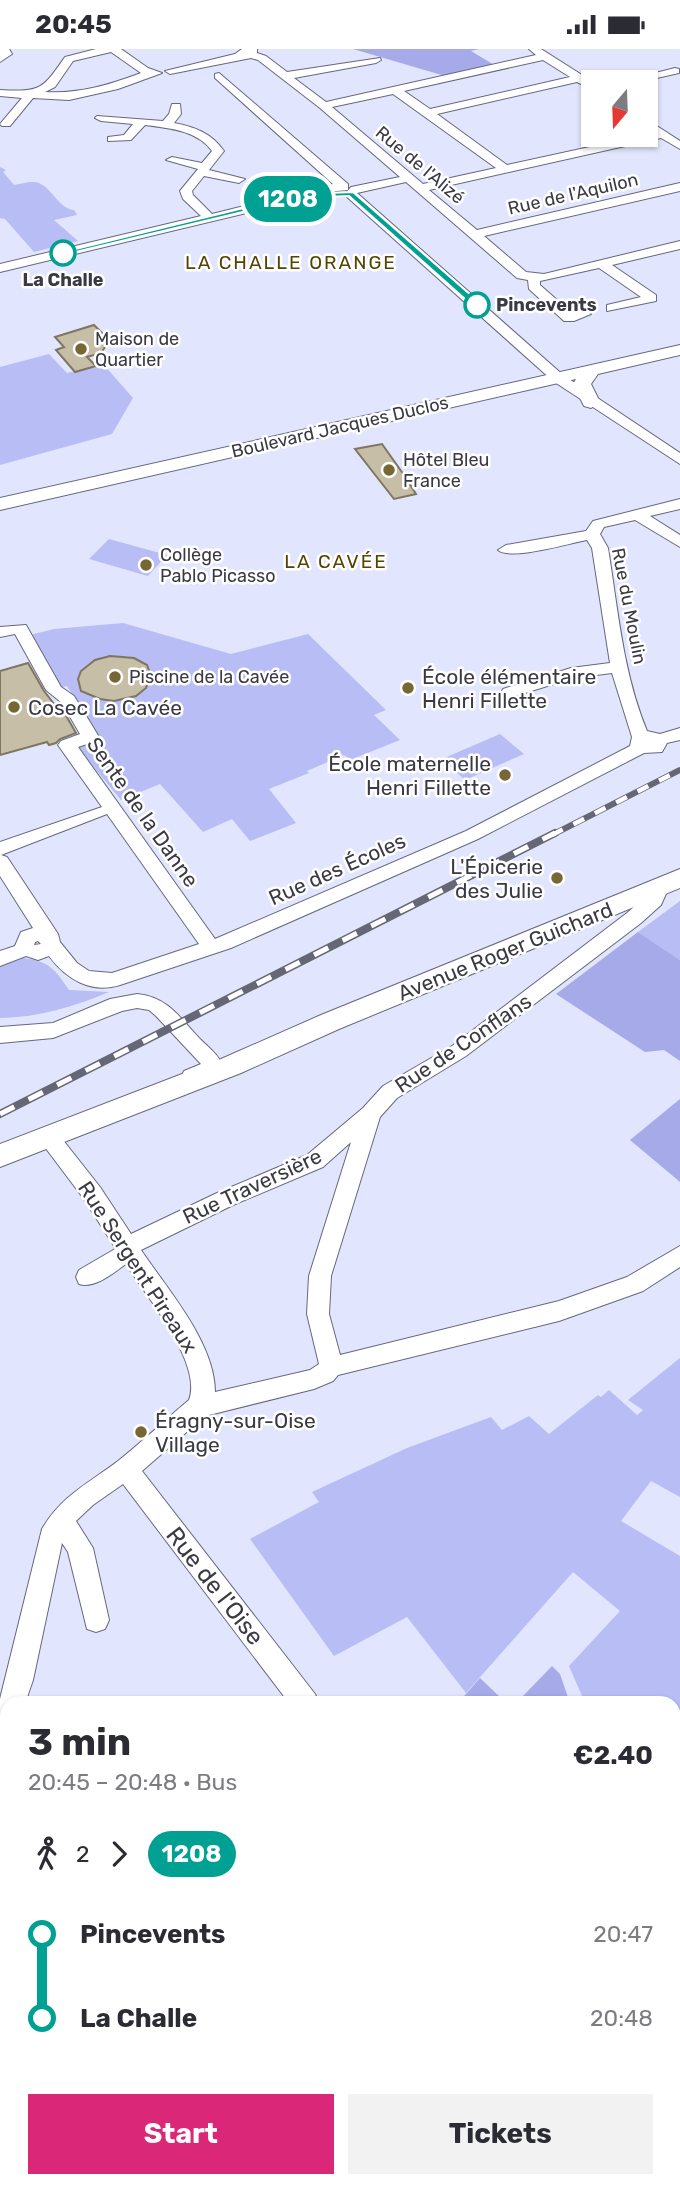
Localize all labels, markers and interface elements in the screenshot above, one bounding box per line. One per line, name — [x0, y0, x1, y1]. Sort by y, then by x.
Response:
text: 20:45 — [35, 9, 112, 40]
north arrow — [581, 70, 658, 147]
map controls — [581, 70, 658, 147]
street label: Rue de l'Alizé — [371, 121, 469, 209]
street label: Rue de l'Aquilon — [506, 168, 640, 220]
line badge: 1208 — [239, 176, 337, 222]
text: 1208 — [258, 185, 318, 213]
marker: La Challe — [50, 240, 76, 266]
district label: LA CHALLE ORANGE — [185, 251, 397, 274]
place label: La Challe — [22, 269, 104, 291]
marker: Pincevents — [464, 292, 490, 318]
place label: Pincevents — [496, 294, 597, 316]
place label: Maison de Quartier — [95, 328, 179, 371]
marker: Maison de Quartier — [73, 341, 89, 357]
street label: Boulevard Jacques Duclos — [229, 391, 451, 463]
place label: Hôtel Bleu France — [403, 449, 489, 492]
marker: Hôtel Bleu France — [381, 462, 397, 478]
place label: Collège Pablo Picasso — [160, 544, 276, 587]
street label: Rue du Moulin — [607, 546, 651, 666]
district label: LA CAVÉE — [284, 550, 388, 573]
marker: Collège Pablo Picasso — [138, 557, 154, 573]
place label: École élémentaire Henri Fillette — [422, 664, 596, 713]
place label: Piscine de la Cavée — [129, 666, 289, 688]
marker: Piscine de la Cavée — [107, 669, 123, 685]
marker: École élémentaire Henri Fillette — [400, 680, 416, 696]
place label: Cosec La Cavée — [28, 695, 182, 720]
marker: Cosec La Cavée — [6, 699, 22, 715]
street label: Sente de la Danne — [82, 732, 204, 892]
place label: École maternelle Henri Fillette — [328, 751, 491, 800]
marker: École maternelle Henri Fillette — [497, 767, 513, 783]
street label: Rue des Écoles — [265, 828, 409, 910]
place label: L'Épicerie des Julie — [450, 854, 543, 903]
marker: L'Épicerie des Julie — [549, 870, 565, 886]
street label: Avenue Roger Guichard — [394, 896, 616, 1006]
street label: Rue de Conflans — [390, 988, 536, 1098]
street label: Rue Traversière — [179, 1143, 325, 1229]
street label: Rue Sergent Pireaux — [73, 1176, 203, 1358]
place label: Éragny-sur-Oise Village — [155, 1408, 316, 1457]
marker: Éragny-sur-Oise Village — [133, 1424, 149, 1440]
street label: Rue de l'Oise — [160, 1521, 270, 1651]
text: 3 min — [28, 1719, 131, 1765]
text: €2.40 — [573, 1740, 653, 1771]
text: 20:45 – 20:48 · Bus — [28, 1768, 237, 1796]
icon: walk — [28, 1835, 66, 1873]
icon: forward — [100, 1835, 138, 1873]
text: 2 — [76, 1840, 90, 1868]
text: 1208 — [162, 1840, 222, 1868]
text: Pincevents — [80, 1919, 225, 1950]
text: 20:47 — [593, 1920, 653, 1948]
text: La Challe — [80, 2003, 197, 2034]
text: 20:48 — [590, 2004, 653, 2032]
button: Start — [28, 2094, 334, 2174]
button: Tickets — [348, 2094, 653, 2174]

